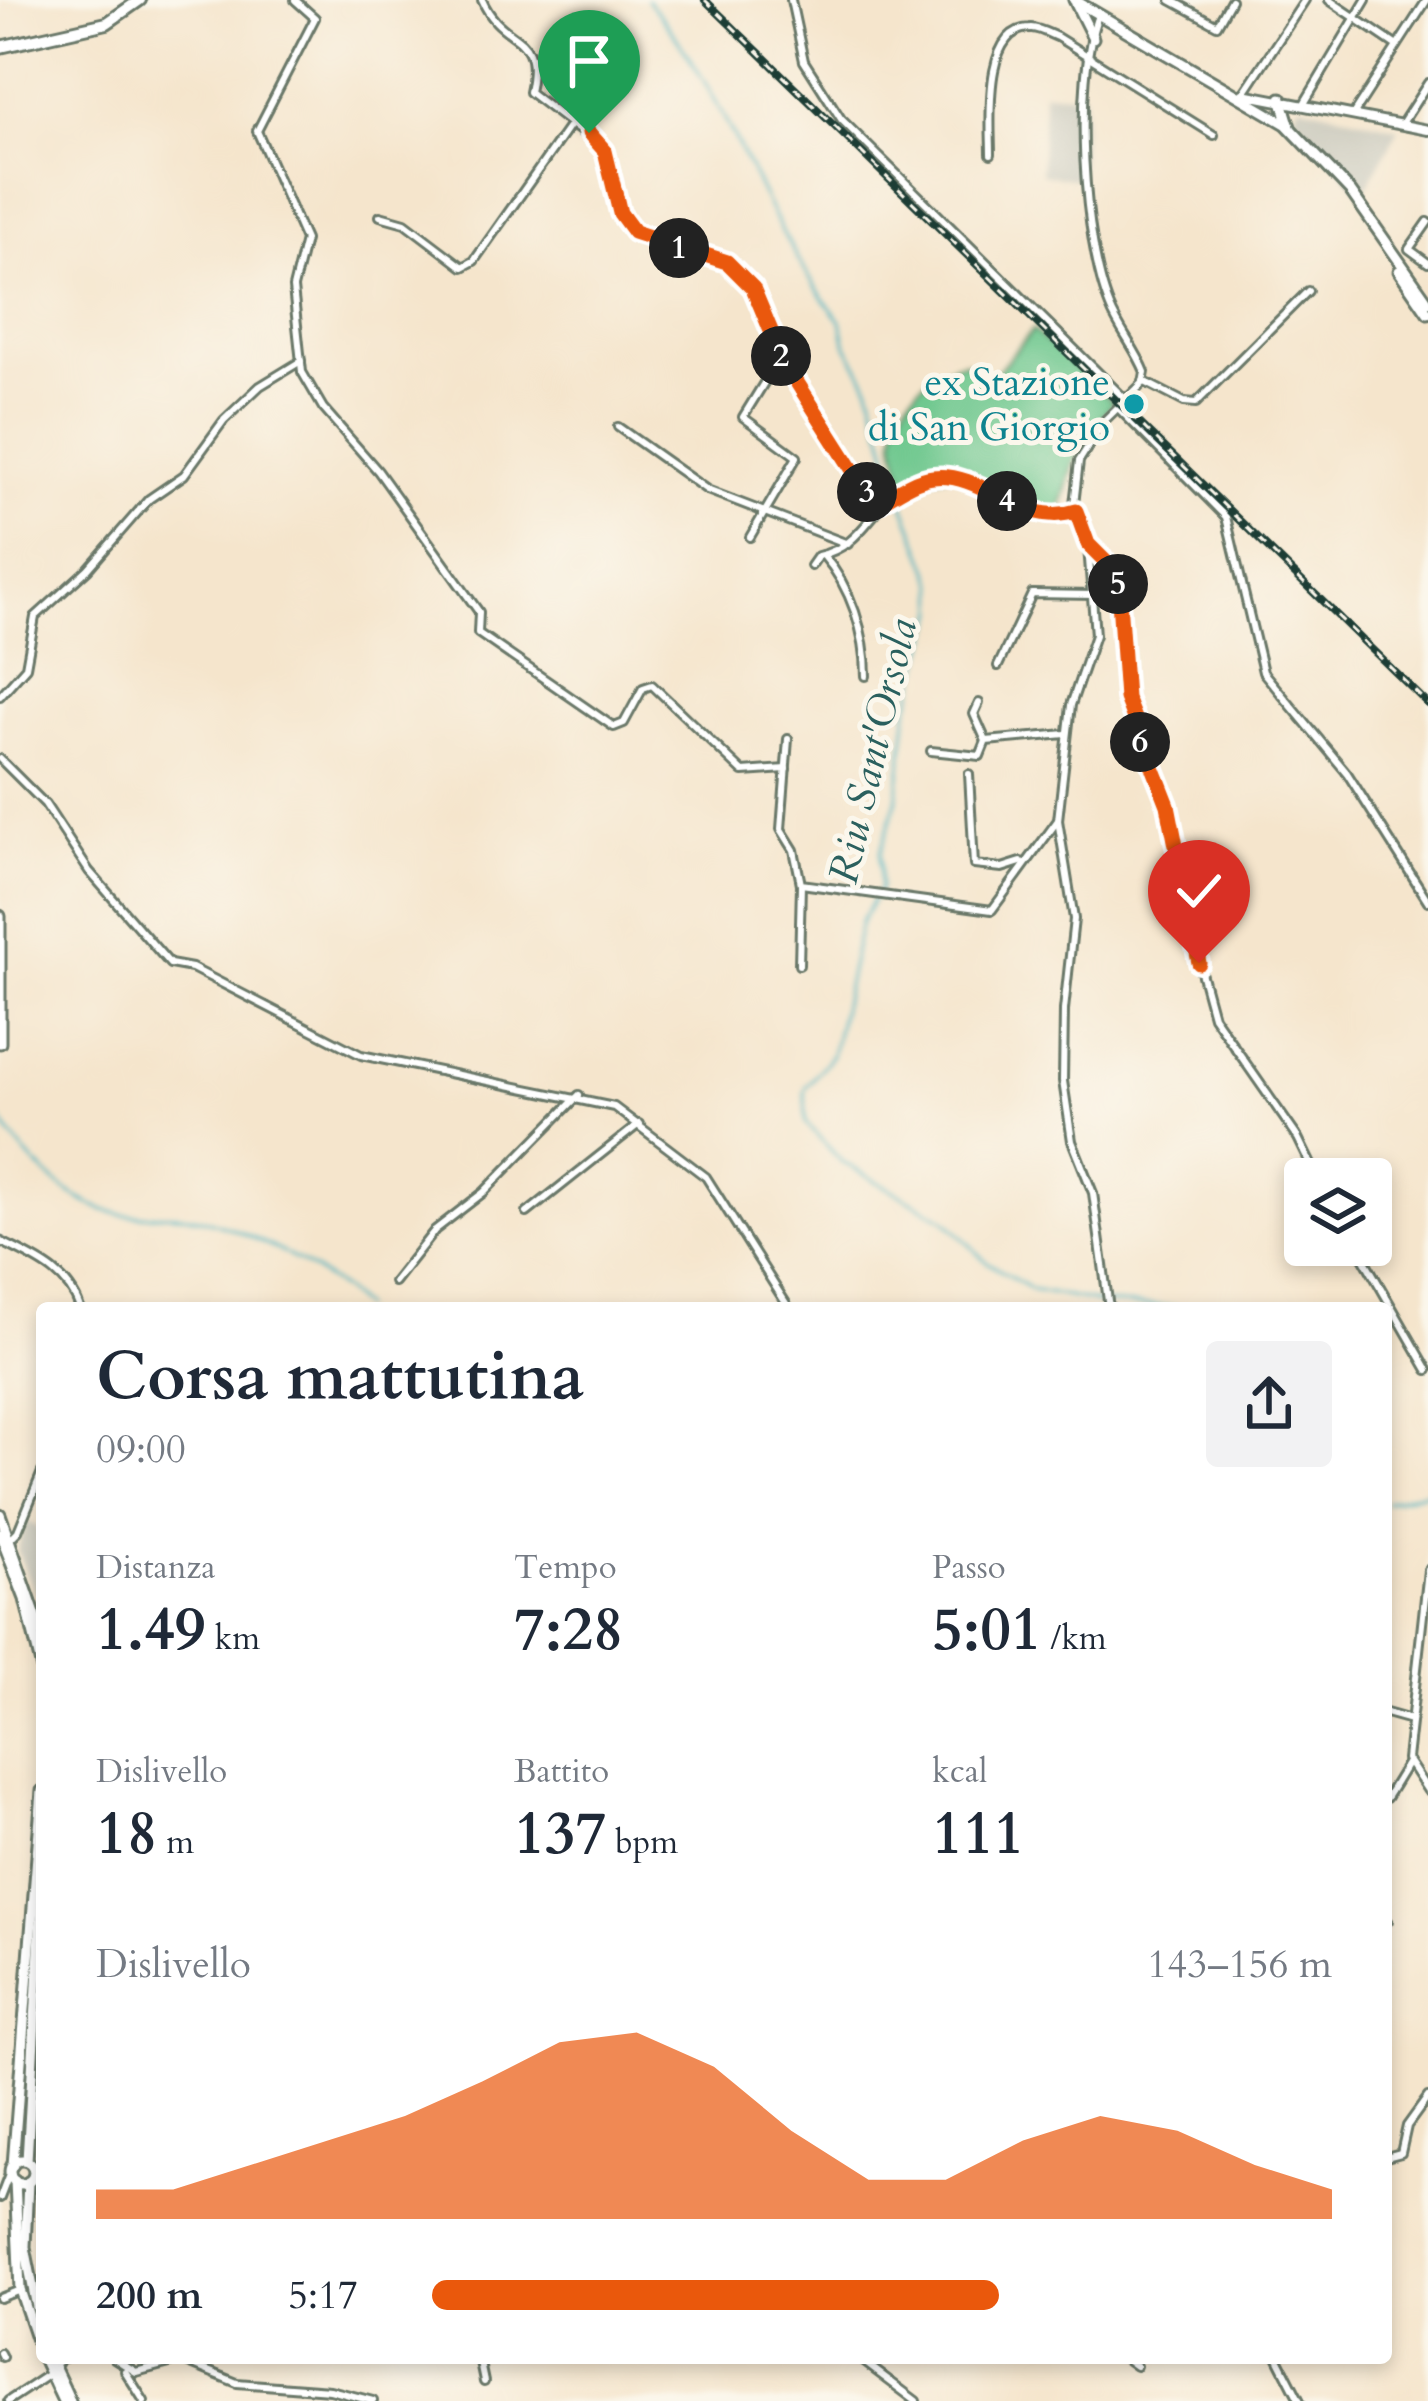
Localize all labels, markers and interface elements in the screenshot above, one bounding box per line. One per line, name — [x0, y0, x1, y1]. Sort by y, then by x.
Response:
pin — [538, 10, 640, 133]
icon: arrive — [556, 28, 622, 94]
pin: 1 — [649, 218, 709, 278]
text: 1 — [671, 225, 687, 270]
pin: 2 — [751, 326, 811, 386]
text: 2 — [773, 333, 789, 378]
place label: ex Stazione di San Giorgio — [868, 356, 1110, 454]
marker: ex Stazione di San Giorgio — [1121, 391, 1147, 417]
pin: 3 — [837, 462, 897, 522]
text: 3 — [859, 469, 875, 514]
pin: 4 — [977, 471, 1037, 531]
text: 4 — [999, 478, 1015, 523]
pin: 5 — [1088, 554, 1148, 614]
text: 5 — [1110, 561, 1126, 606]
water label: Riu Sant'Orsola — [815, 613, 931, 889]
pin: 6 — [1110, 712, 1170, 772]
text: 6 — [1132, 719, 1148, 764]
pin — [1148, 840, 1250, 963]
icon: check — [1166, 858, 1232, 924]
map controls — [1284, 1158, 1392, 1266]
button: layers — [1284, 1158, 1392, 1266]
text: Corsa mattutina — [96, 1333, 584, 1422]
button: share — [1206, 1341, 1332, 1467]
text: 09:00 — [96, 1423, 186, 1476]
text: Distanza — [96, 1545, 216, 1590]
text: Tempo — [514, 1545, 617, 1590]
text: Passo — [932, 1545, 1006, 1590]
text: 1.49 — [96, 1590, 206, 1671]
text: 7:28 — [514, 1590, 624, 1671]
text: 5:01 — [932, 1590, 1042, 1671]
text: km — [206, 1616, 260, 1661]
text: /km — [1042, 1616, 1107, 1661]
text: Dislivello — [96, 1749, 227, 1794]
text: Battito — [514, 1749, 609, 1794]
text: kcal — [932, 1749, 987, 1794]
text: 18 — [96, 1794, 157, 1875]
text: 137 — [514, 1794, 606, 1875]
text: 111 — [932, 1794, 1024, 1875]
text: m — [157, 1820, 194, 1865]
text: bpm — [606, 1820, 678, 1865]
text: Dislivello — [96, 1938, 251, 1991]
text: 143–156 m — [1147, 1938, 1332, 1991]
text: 200 m — [96, 2269, 202, 2322]
text: 5:17 — [288, 2269, 358, 2322]

